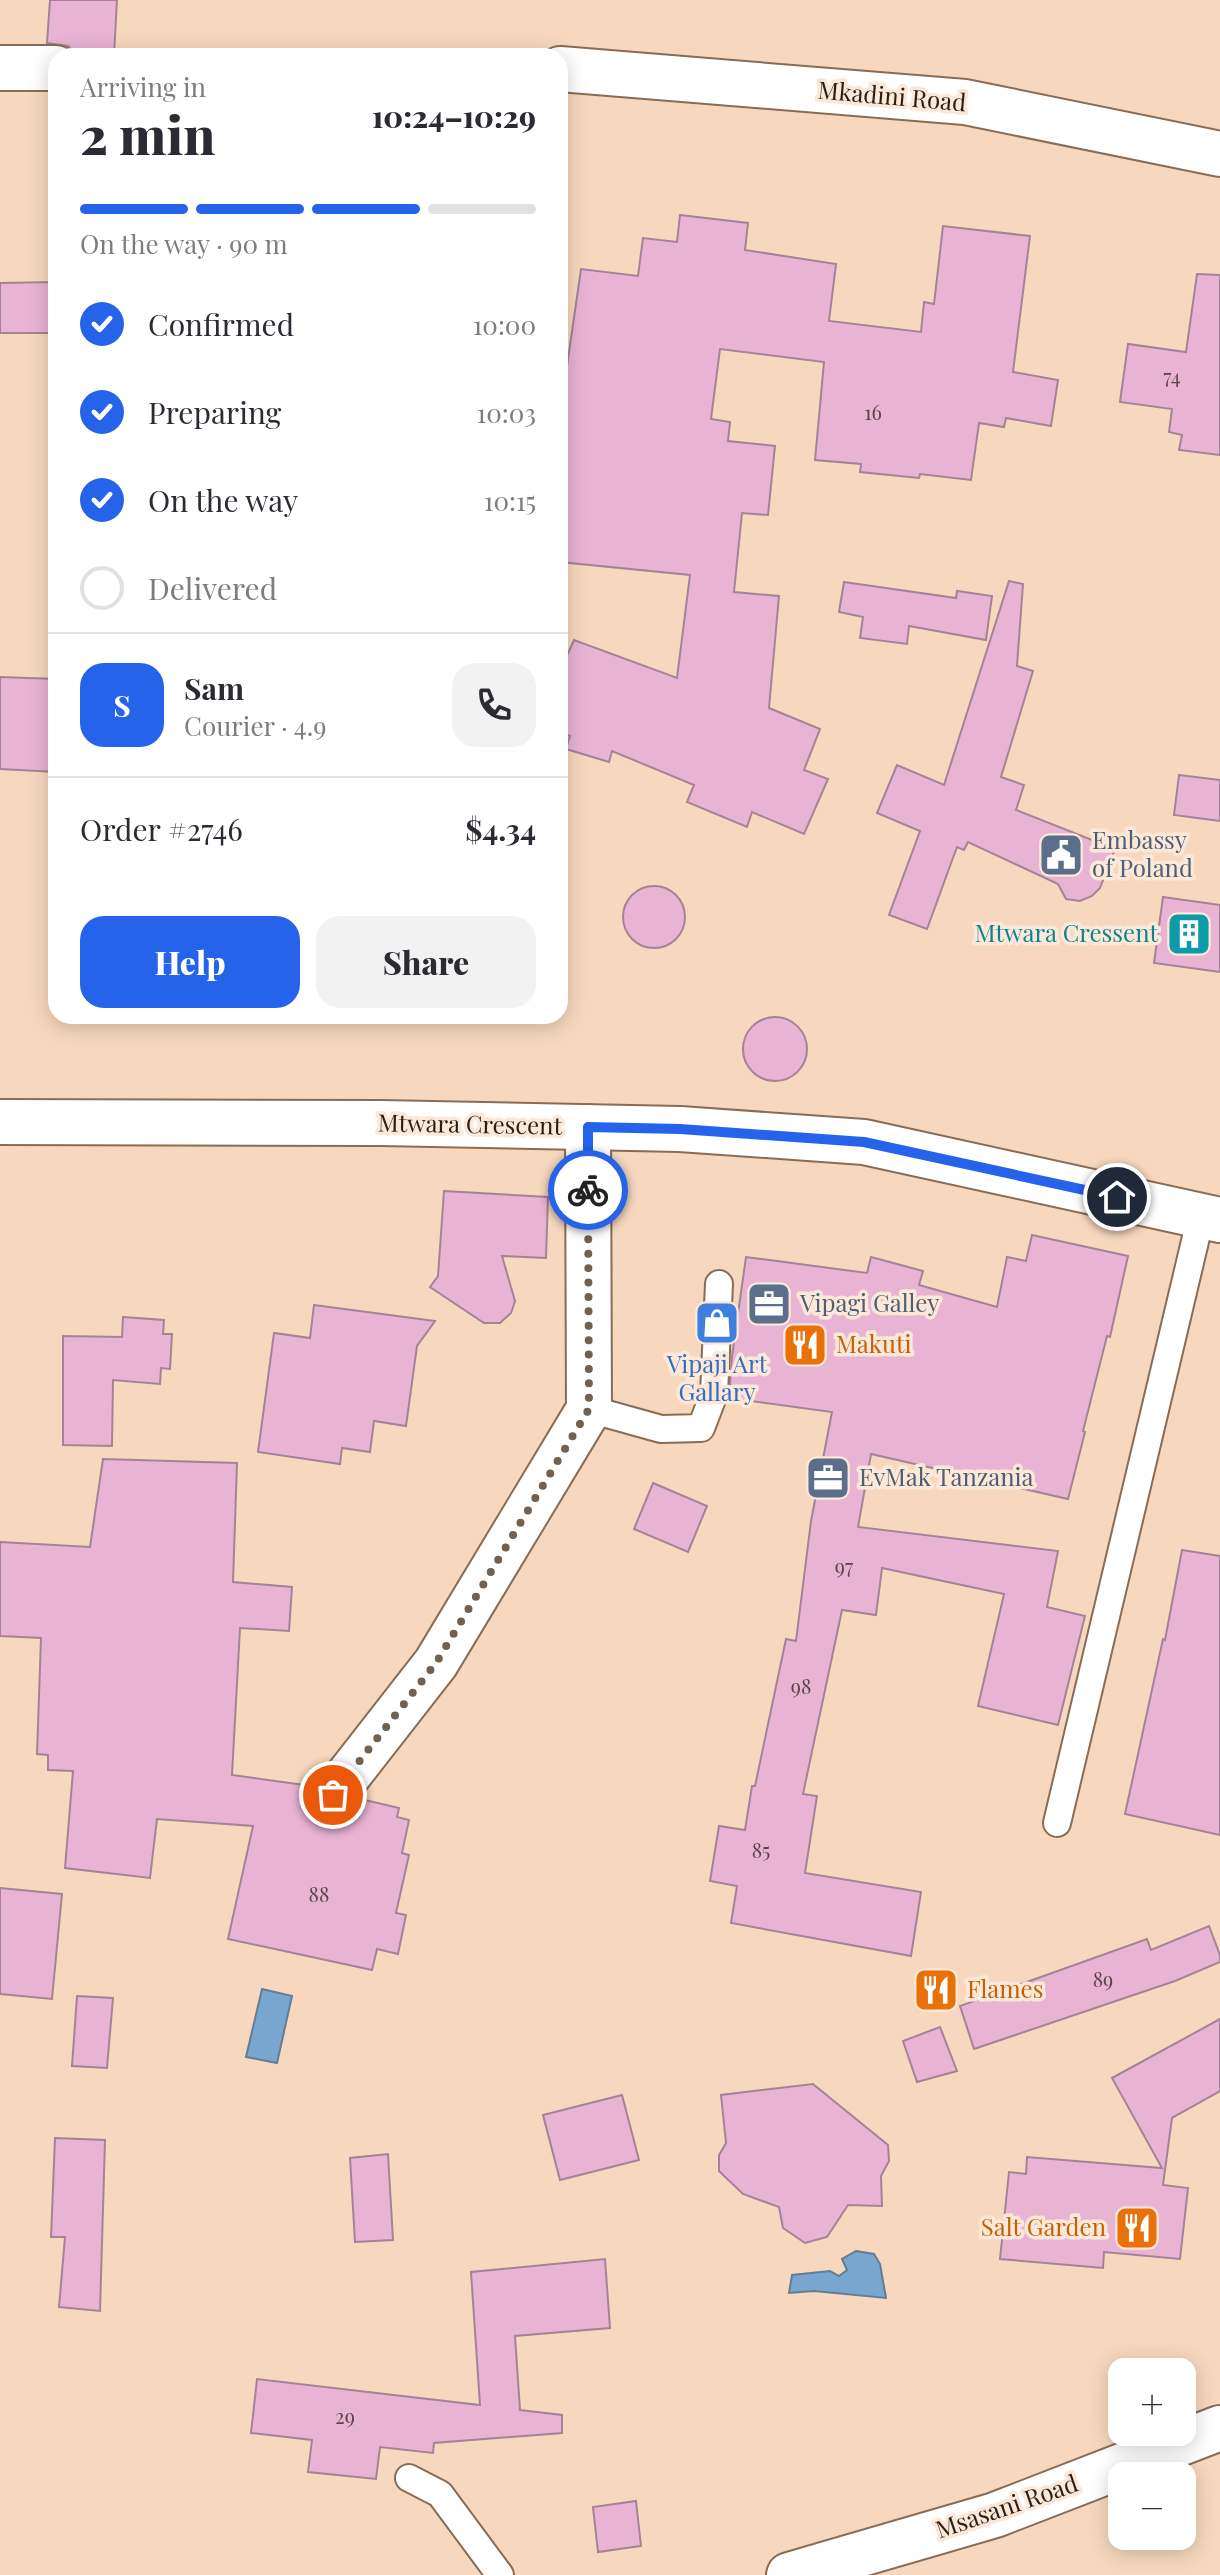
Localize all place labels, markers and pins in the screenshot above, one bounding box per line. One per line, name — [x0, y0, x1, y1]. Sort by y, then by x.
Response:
place label: Embassy of Poland — [1092, 823, 1193, 883]
public building icon: Embassy of Poland — [1037, 831, 1085, 879]
building icon: Mtwara Cressent — [1165, 910, 1213, 958]
place label: Mtwara Cressent — [975, 916, 1158, 948]
pin — [1083, 1163, 1151, 1231]
office icon: Vipagi Galley — [745, 1280, 793, 1328]
place label: Vipagi Galley — [799, 1286, 939, 1318]
shop icon: Vipaji Art Gallary — [693, 1299, 741, 1347]
restaurant icon: Makuti — [781, 1321, 829, 1369]
place label: Makuti — [836, 1327, 911, 1359]
place label: Vipaji Art Gallary — [666, 1347, 768, 1407]
office icon: EvMak Tanzania — [804, 1454, 852, 1502]
place label: EvMak Tanzania — [859, 1460, 1034, 1492]
pin — [299, 1761, 367, 1829]
restaurant icon: Flames — [912, 1966, 960, 2014]
place label: Flames — [967, 1972, 1044, 2004]
restaurant icon: Salt Garden — [1113, 2204, 1161, 2252]
place label: Salt Garden — [981, 2210, 1106, 2242]

